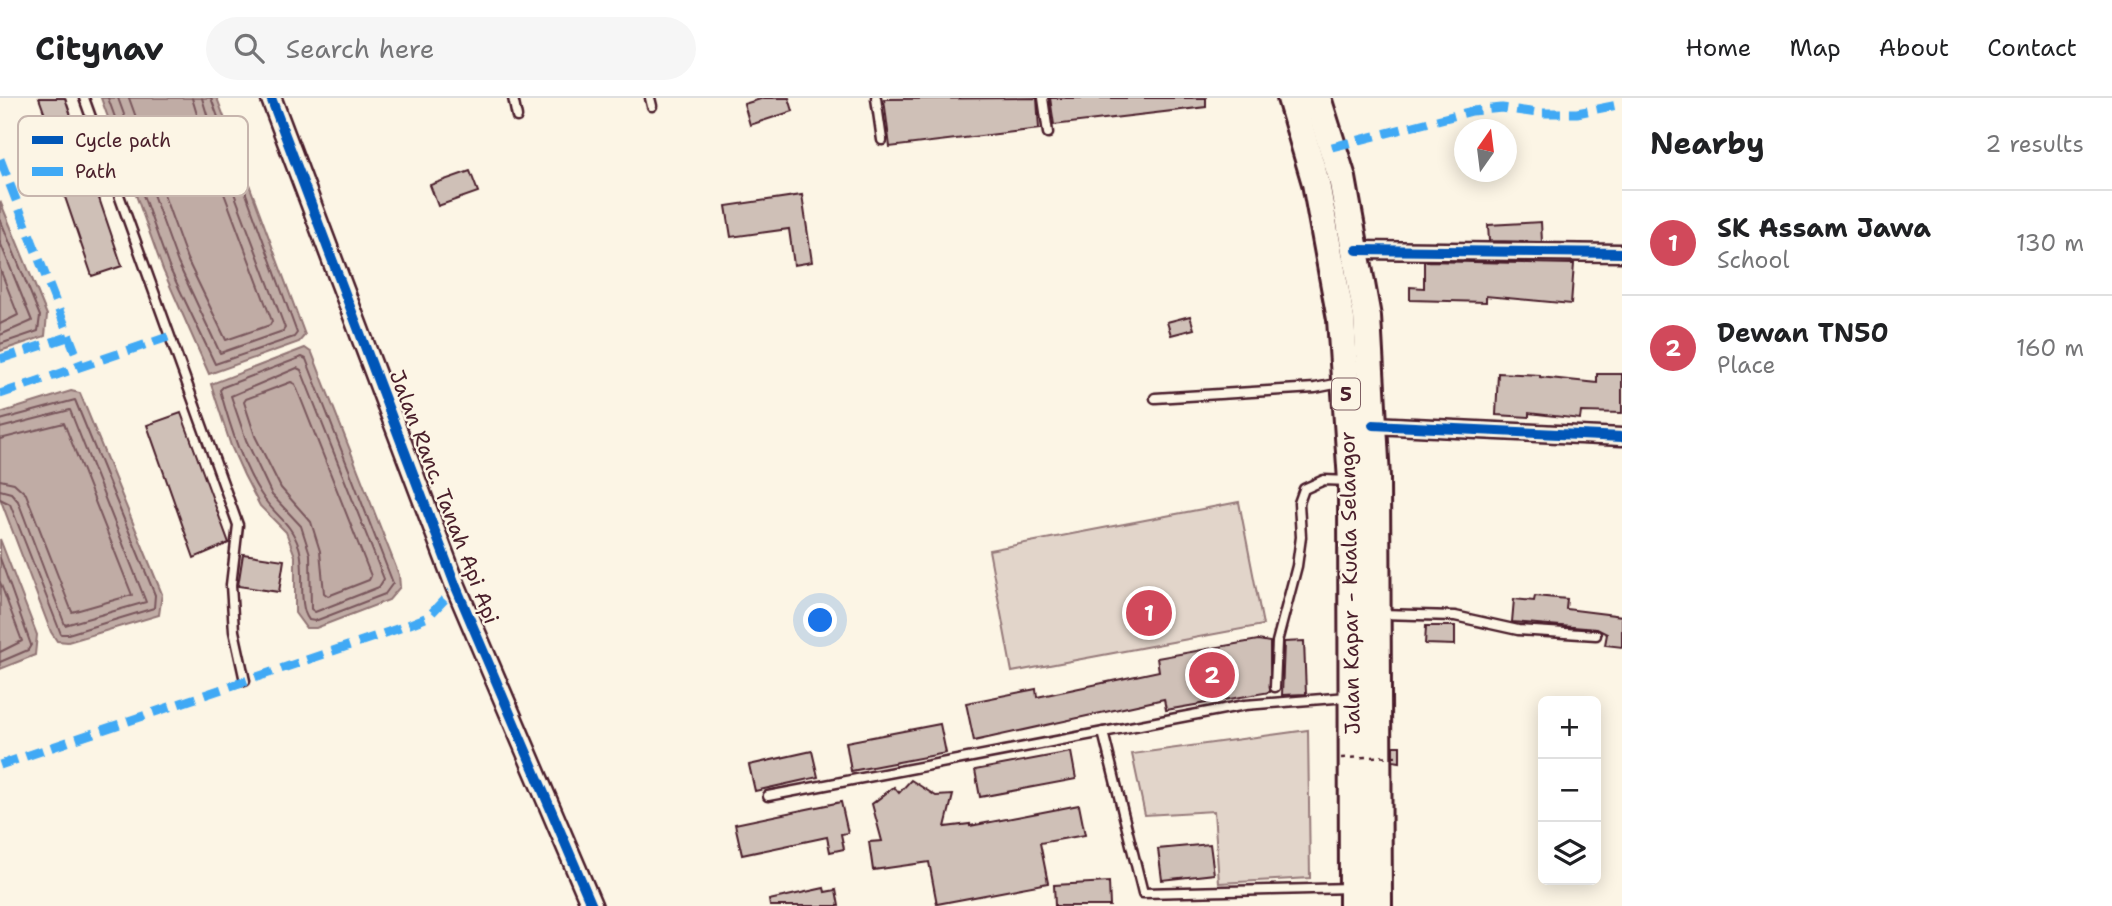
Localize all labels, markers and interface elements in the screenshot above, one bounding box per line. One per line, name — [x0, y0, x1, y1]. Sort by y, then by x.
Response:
search box — [206, 17, 696, 80]
text: Citynav — [35, 26, 164, 71]
icon: search — [230, 29, 268, 67]
text: Search here — [286, 31, 434, 66]
text: Home — [1685, 32, 1751, 64]
text: Map — [1789, 32, 1841, 64]
text: About — [1879, 32, 1949, 64]
text: Contact — [1987, 32, 2077, 64]
legend — [18, 116, 248, 196]
north arrow — [1454, 119, 1517, 182]
text: Nearby — [1650, 123, 1765, 164]
text: Cycle path — [75, 128, 171, 153]
text: 2 results — [1985, 129, 2084, 159]
text: Path — [75, 159, 117, 184]
text: SK Assam Jawa — [1717, 210, 1931, 245]
text: 1 — [1668, 228, 1678, 258]
text: 130 m — [2016, 228, 2084, 258]
text: School — [1717, 245, 1789, 275]
text: Dewan TN50 — [1717, 315, 1889, 350]
text: 2 — [1665, 333, 1681, 363]
text: 160 m — [2016, 333, 2084, 363]
text: Place — [1717, 350, 1776, 380]
street label: Jalan Ranc. Tanah Api Api — [383, 366, 505, 628]
road number: 5 — [1332, 378, 1360, 410]
street label: Jalan Kapar - Kuala Selangor — [1333, 431, 1367, 735]
pin: 1 — [1126, 587, 1172, 639]
your location — [803, 603, 837, 637]
pin: 2 — [1189, 649, 1235, 701]
map controls — [1538, 696, 1601, 885]
button: + — [1538, 696, 1601, 759]
button: − — [1538, 759, 1601, 822]
button: layers — [1538, 822, 1601, 885]

